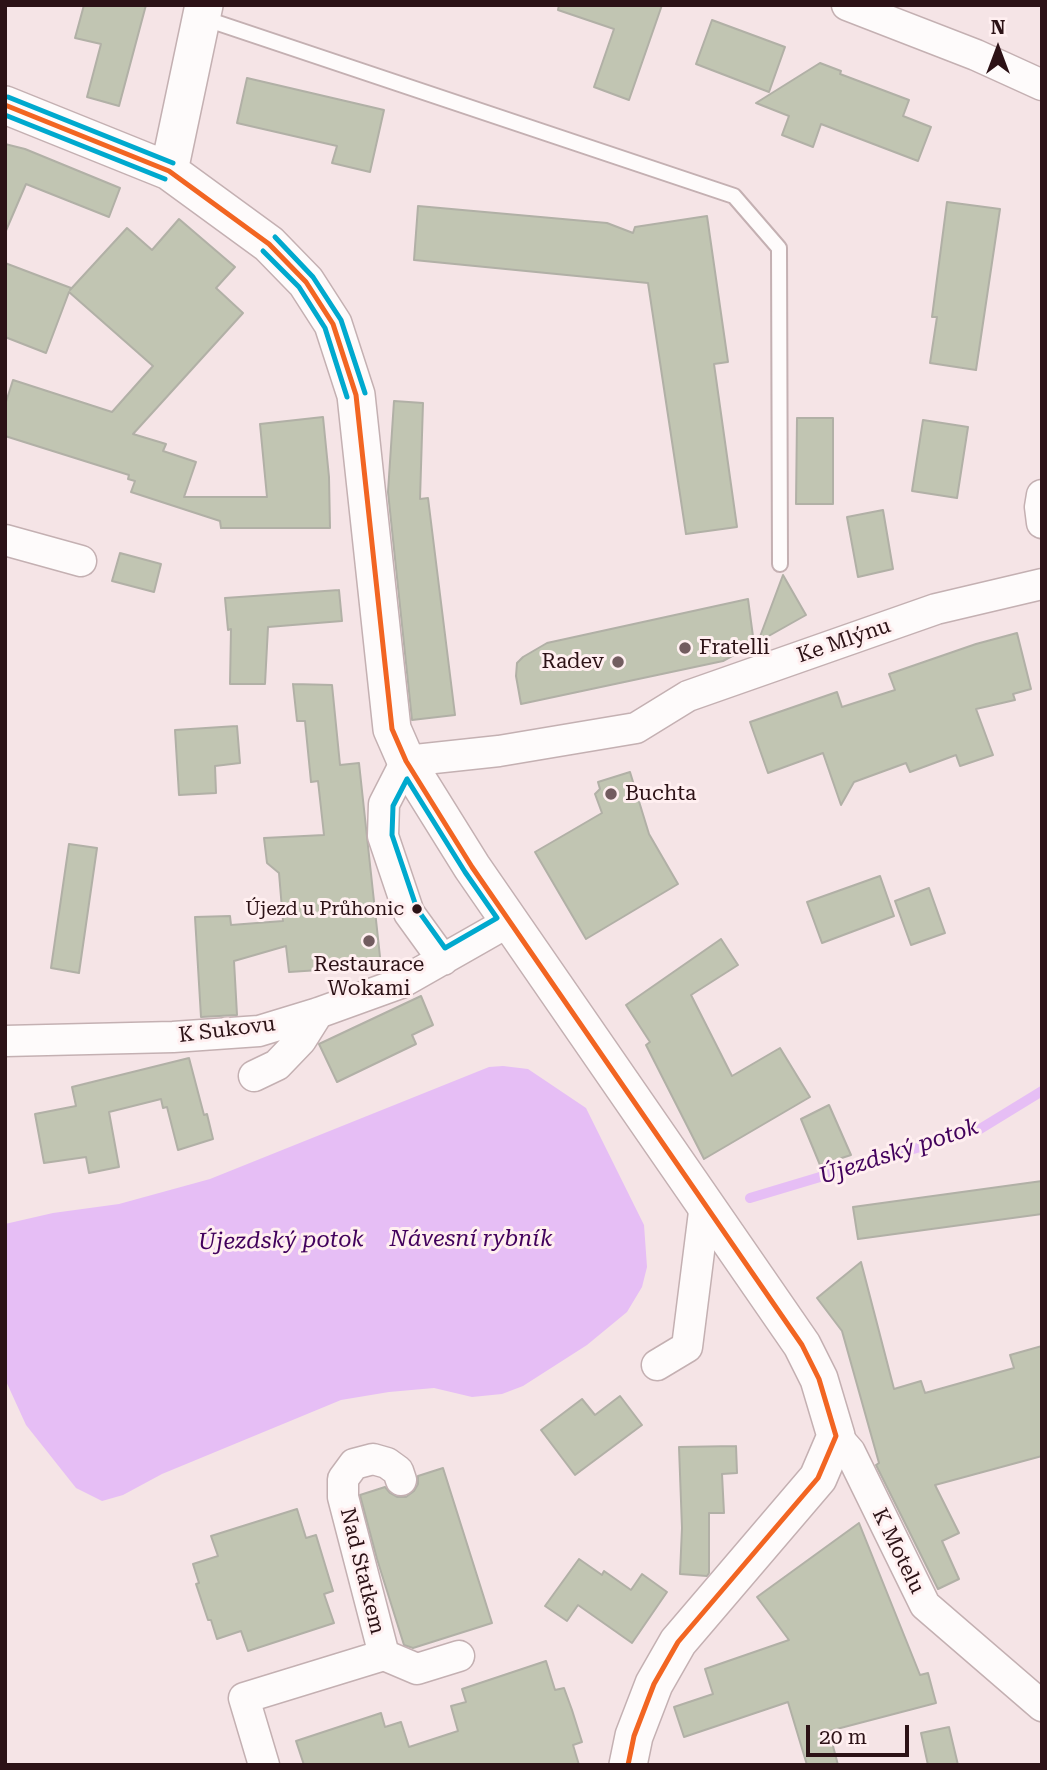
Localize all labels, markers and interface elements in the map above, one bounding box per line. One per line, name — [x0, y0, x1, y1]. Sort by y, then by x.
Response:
north arrow — [963, 14, 1033, 84]
text: N — [991, 16, 1005, 39]
street label: Ke Mlýnu — [794, 613, 894, 669]
place label: Fratelli — [699, 635, 770, 661]
marker: Fratelli — [677, 640, 693, 656]
place label: Radev — [542, 649, 604, 675]
marker: Radev — [610, 654, 626, 670]
place label: Buchta — [625, 781, 696, 807]
marker: Buchta — [603, 786, 619, 802]
place label: Újezd u Průhonic — [245, 898, 404, 920]
marker: Újezd u Průhonic — [410, 902, 424, 916]
marker: Restaurace Wokami — [361, 933, 377, 949]
place label: Restaurace Wokami — [314, 952, 424, 1002]
street label: K Sukovu — [177, 1012, 277, 1048]
water label: Újezdský potok — [816, 1113, 982, 1191]
water label: Návesní rybník — [390, 1225, 552, 1253]
water label: Újezdský potok — [198, 1226, 364, 1256]
street label: K Motelu — [867, 1504, 929, 1598]
street label: Nad Statkem — [334, 1505, 390, 1637]
scale bar — [809, 1710, 912, 1754]
text: 20 m — [819, 1725, 867, 1749]

